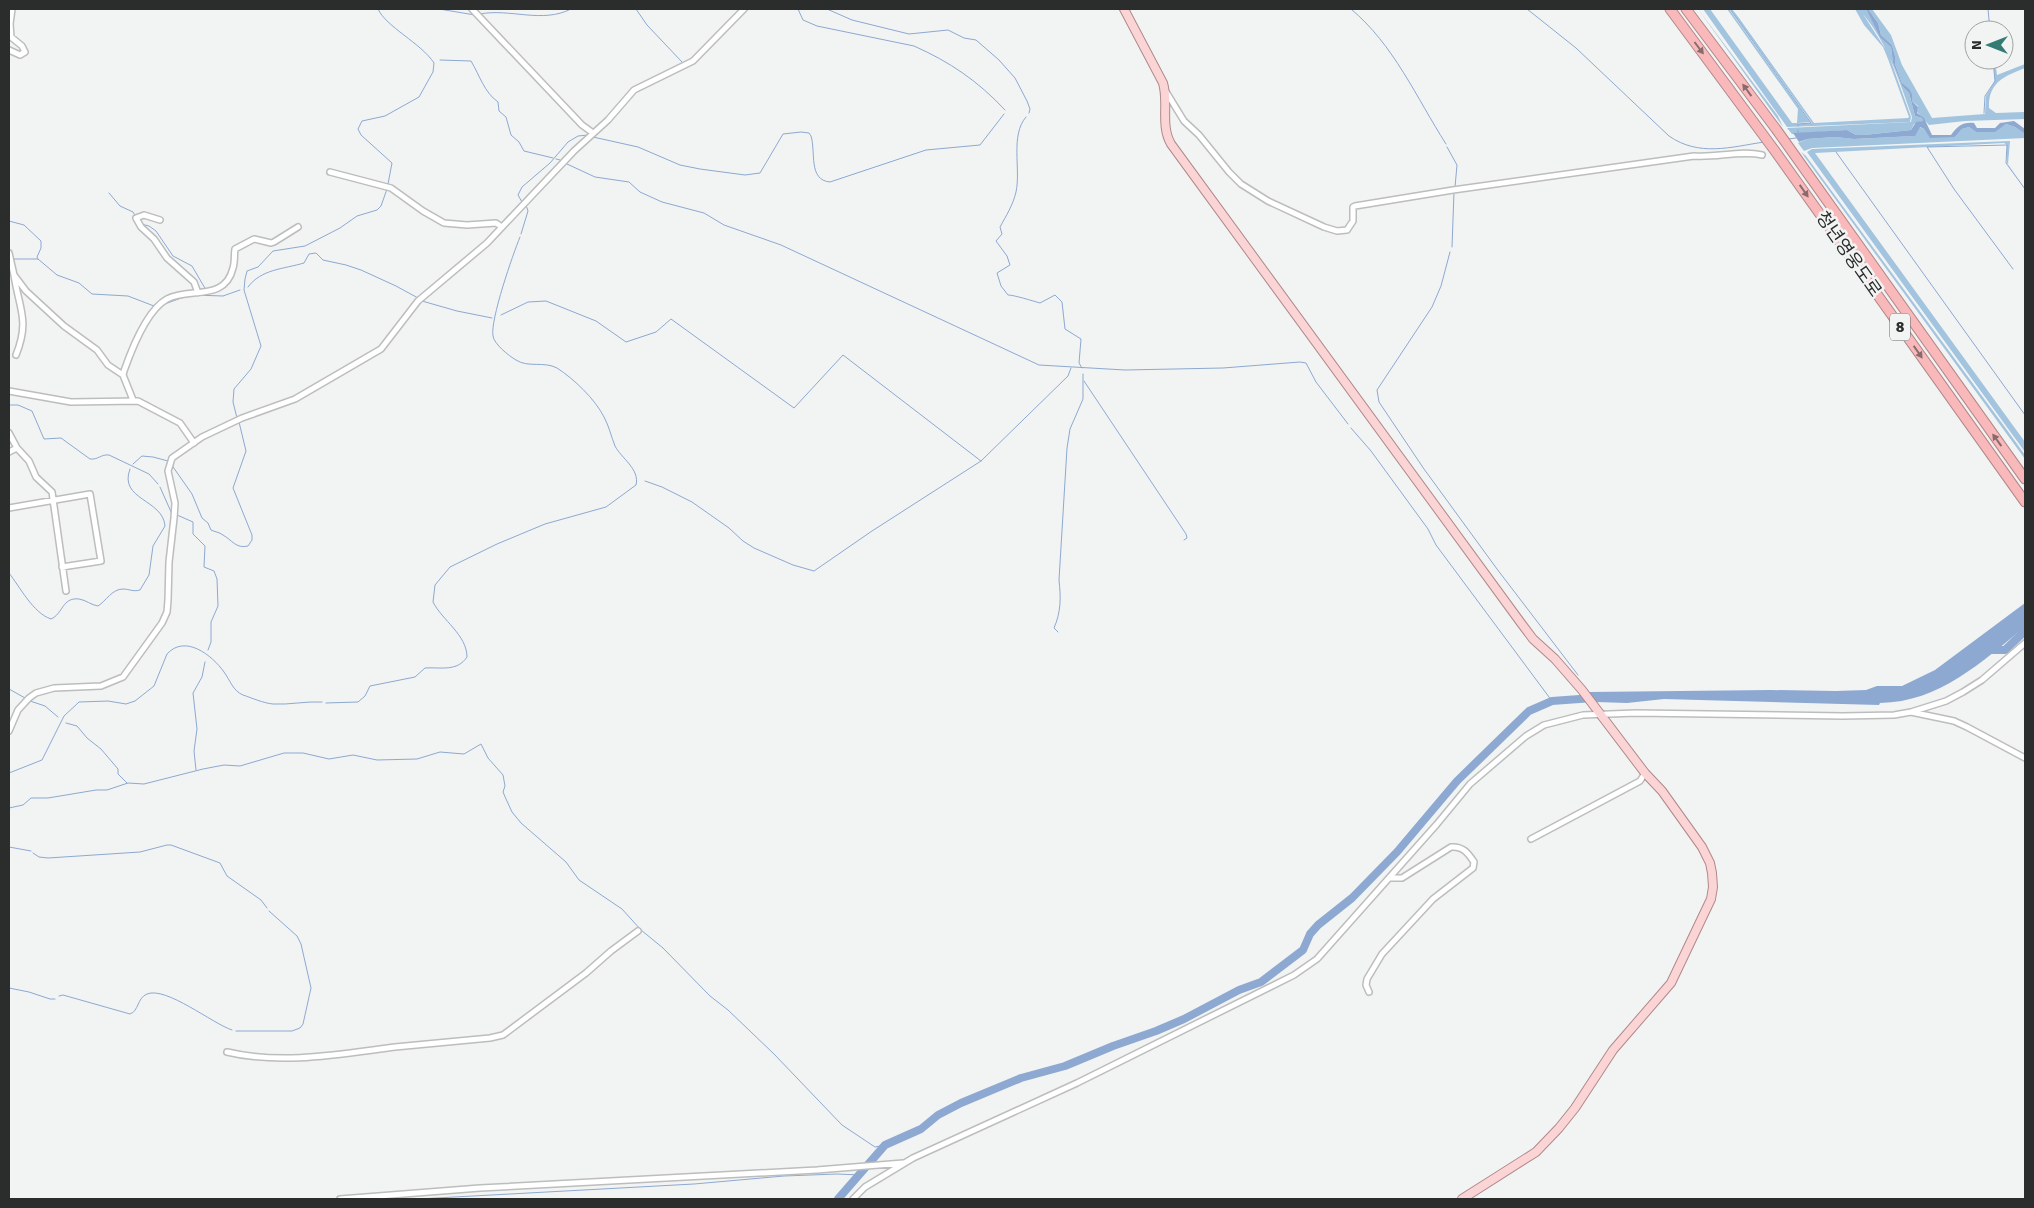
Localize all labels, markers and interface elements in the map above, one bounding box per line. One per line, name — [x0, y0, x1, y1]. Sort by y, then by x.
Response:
north arrow — [1964, 20, 2014, 70]
text: N — [1968, 40, 1985, 50]
one-way arrow — [1694, 41, 1704, 55]
one-way arrow — [1741, 84, 1752, 97]
one-way arrow — [1798, 184, 1809, 197]
street label: 청년영웅도로 — [1811, 207, 1887, 301]
road number: 8 — [1890, 314, 1910, 341]
one-way arrow — [1913, 345, 1923, 359]
one-way arrow — [1992, 433, 2002, 446]

